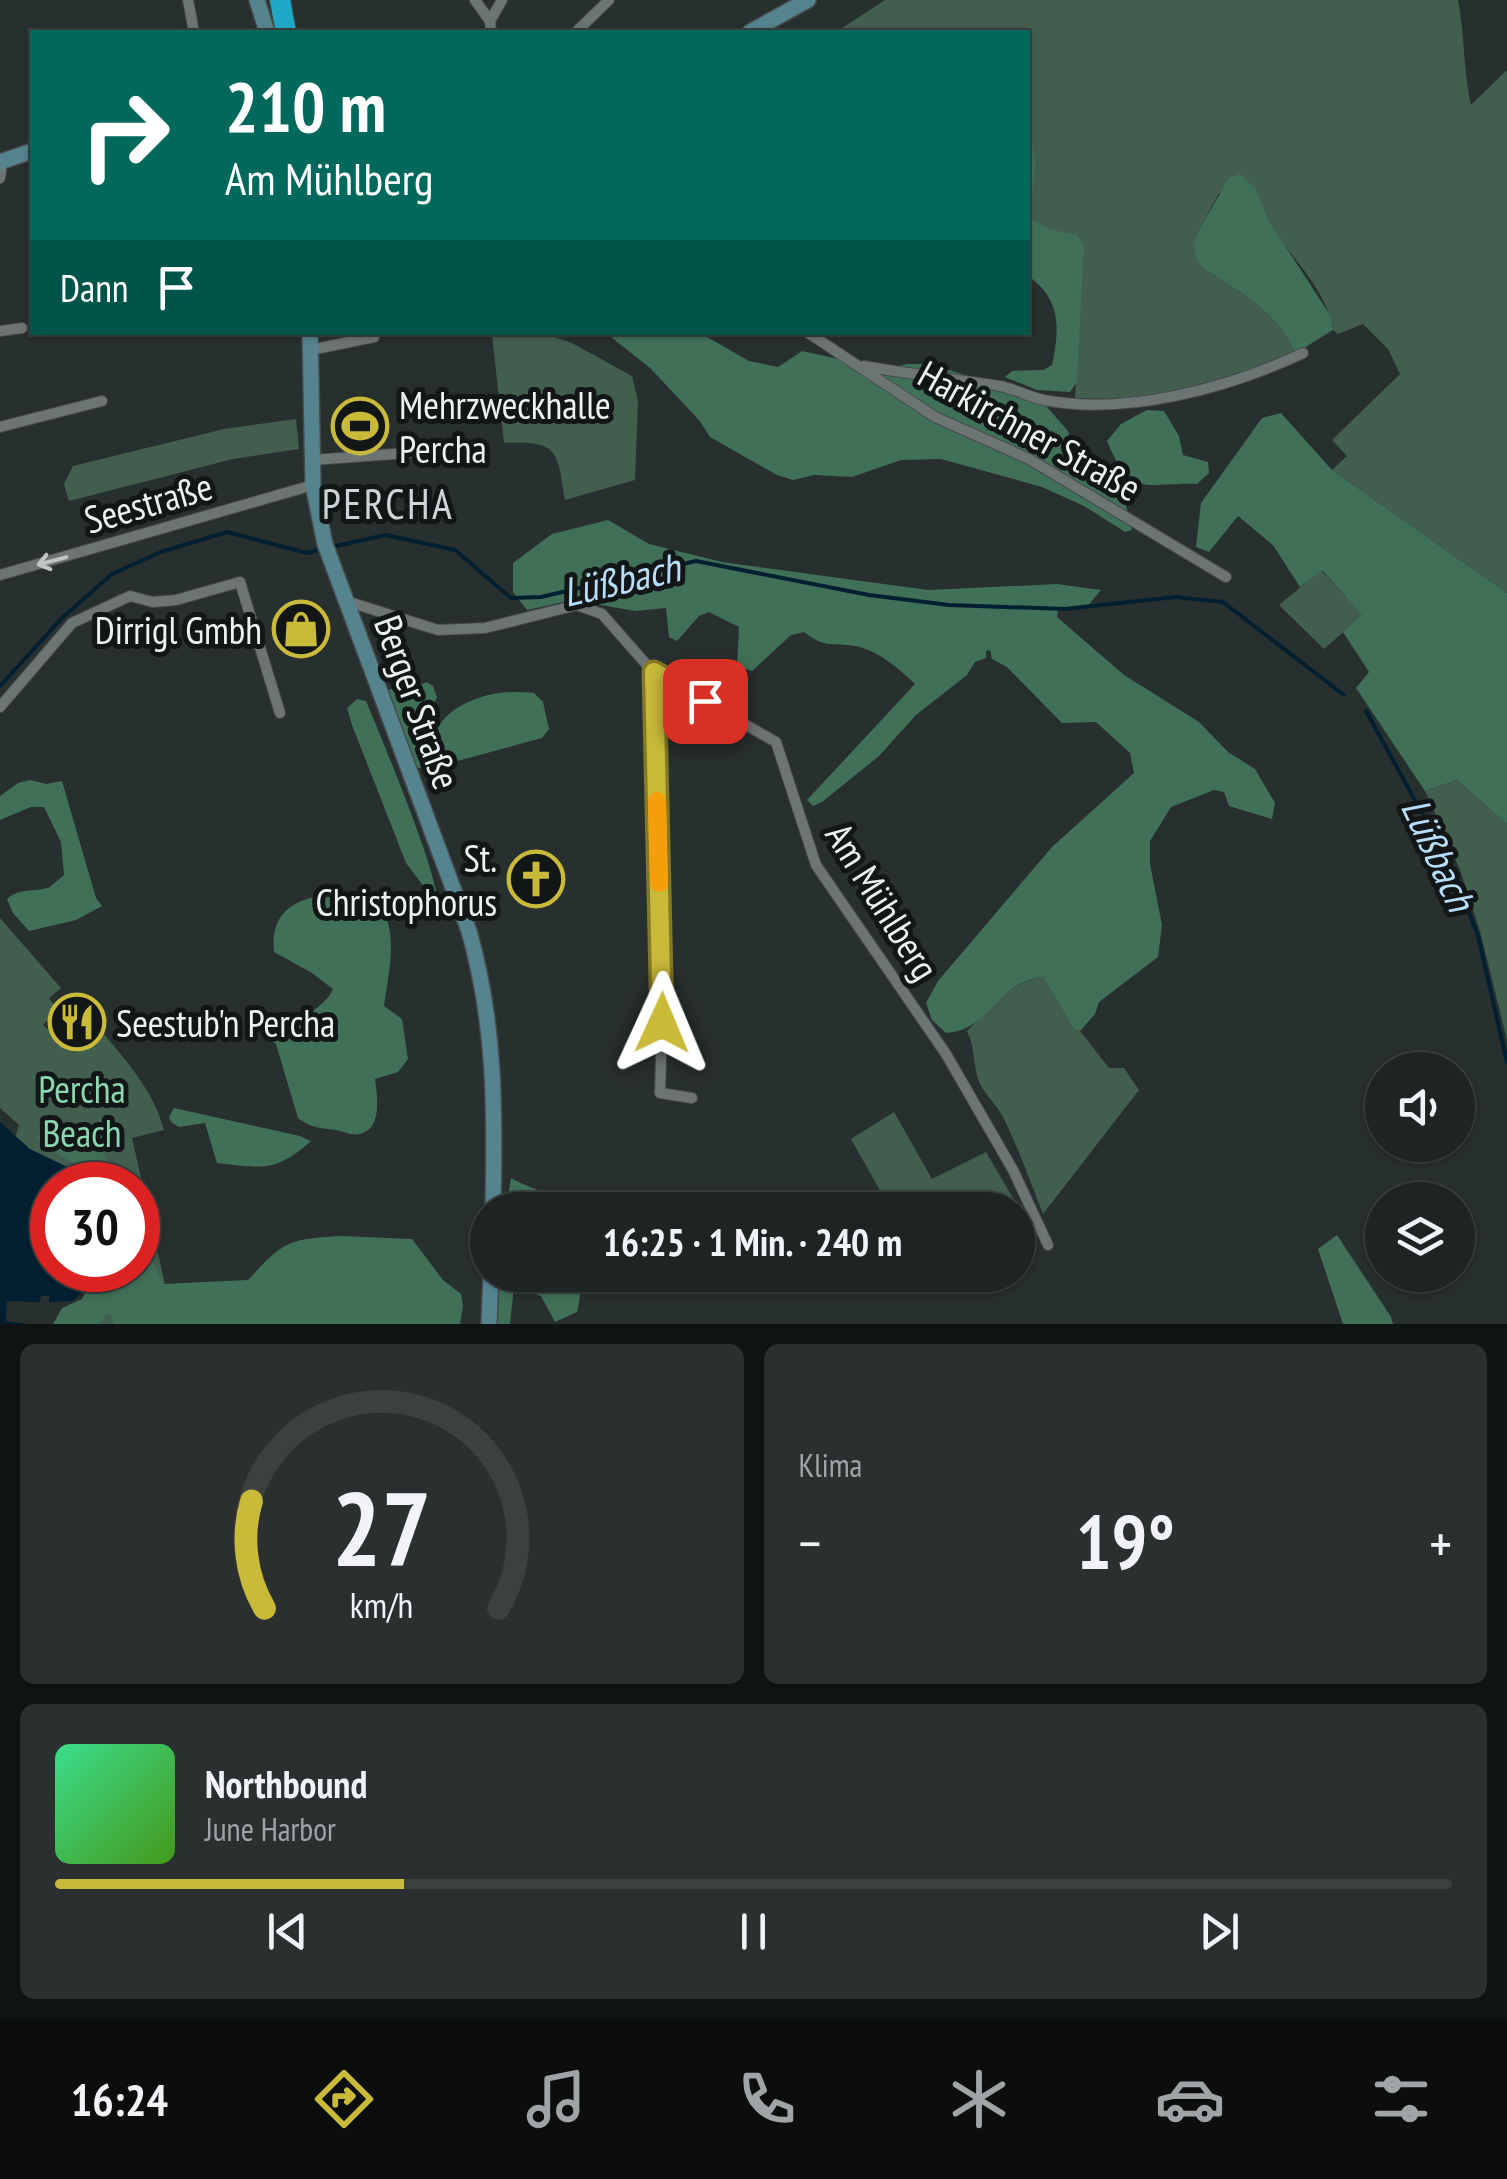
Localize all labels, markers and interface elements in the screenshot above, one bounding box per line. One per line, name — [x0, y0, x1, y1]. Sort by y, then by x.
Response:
text: 210 m — [225, 61, 386, 151]
icon: right — [60, 70, 190, 200]
text: Am Mühlberg — [225, 149, 434, 207]
icon: arrive — [149, 260, 204, 315]
text: Dann — [60, 263, 129, 312]
street label: Harkirchner Straße — [910, 349, 1150, 511]
place label: Mehrzweckhalle Percha — [399, 380, 611, 473]
sports icon: Mehrzweckhalle Percha — [330, 396, 390, 456]
street label: Seestraße — [79, 460, 217, 544]
district label: PERCHA — [322, 476, 454, 531]
water label: Lüßbach — [557, 540, 687, 618]
one-way arrow — [37, 553, 68, 572]
shop icon: Dirrigl Gmbh — [271, 599, 331, 659]
place label: Dirrigl Gmbh — [95, 605, 262, 654]
street label: Berger Straße — [364, 609, 472, 795]
pin — [663, 659, 748, 744]
icon: arrive — [678, 674, 733, 729]
water label: Lüßbach — [1390, 789, 1489, 921]
street label: Am Mühlberg — [816, 813, 950, 989]
place label: St. Christophorus — [315, 833, 497, 926]
church icon: St. Christophorus — [506, 849, 566, 909]
position arrow — [610, 971, 714, 1075]
restaurant icon: Seestub'n Percha — [47, 992, 107, 1052]
place label: Seestub'n Percha — [116, 998, 335, 1047]
map controls — [1365, 1052, 1475, 1292]
button: sound — [1365, 1052, 1475, 1162]
park label: Percha Beach — [38, 1064, 126, 1157]
speed limit sign: 30 — [30, 1162, 160, 1292]
button: layers — [1365, 1182, 1475, 1292]
text: 16:25 · 1 Min. · 240 m — [603, 1217, 902, 1266]
text: Klima — [799, 1444, 862, 1486]
text: 27 — [332, 1460, 431, 1595]
text: 19° — [1076, 1493, 1175, 1590]
text: − — [799, 1507, 821, 1578]
text: + — [1429, 1507, 1452, 1578]
text: km/h — [350, 1582, 413, 1628]
text: Northbound — [205, 1759, 367, 1808]
text: June Harbor — [205, 1808, 336, 1850]
icon: previous — [260, 1904, 315, 1959]
icon: pause — [726, 1904, 781, 1959]
icon: next — [1192, 1904, 1247, 1959]
icon: directions — [309, 2064, 379, 2134]
icon: music — [521, 2064, 591, 2134]
icon: phone — [732, 2064, 802, 2134]
icon: climate — [944, 2064, 1014, 2134]
icon: car — [1155, 2064, 1225, 2134]
icon: filters — [1366, 2064, 1436, 2134]
text: 16:24 — [71, 2070, 168, 2128]

